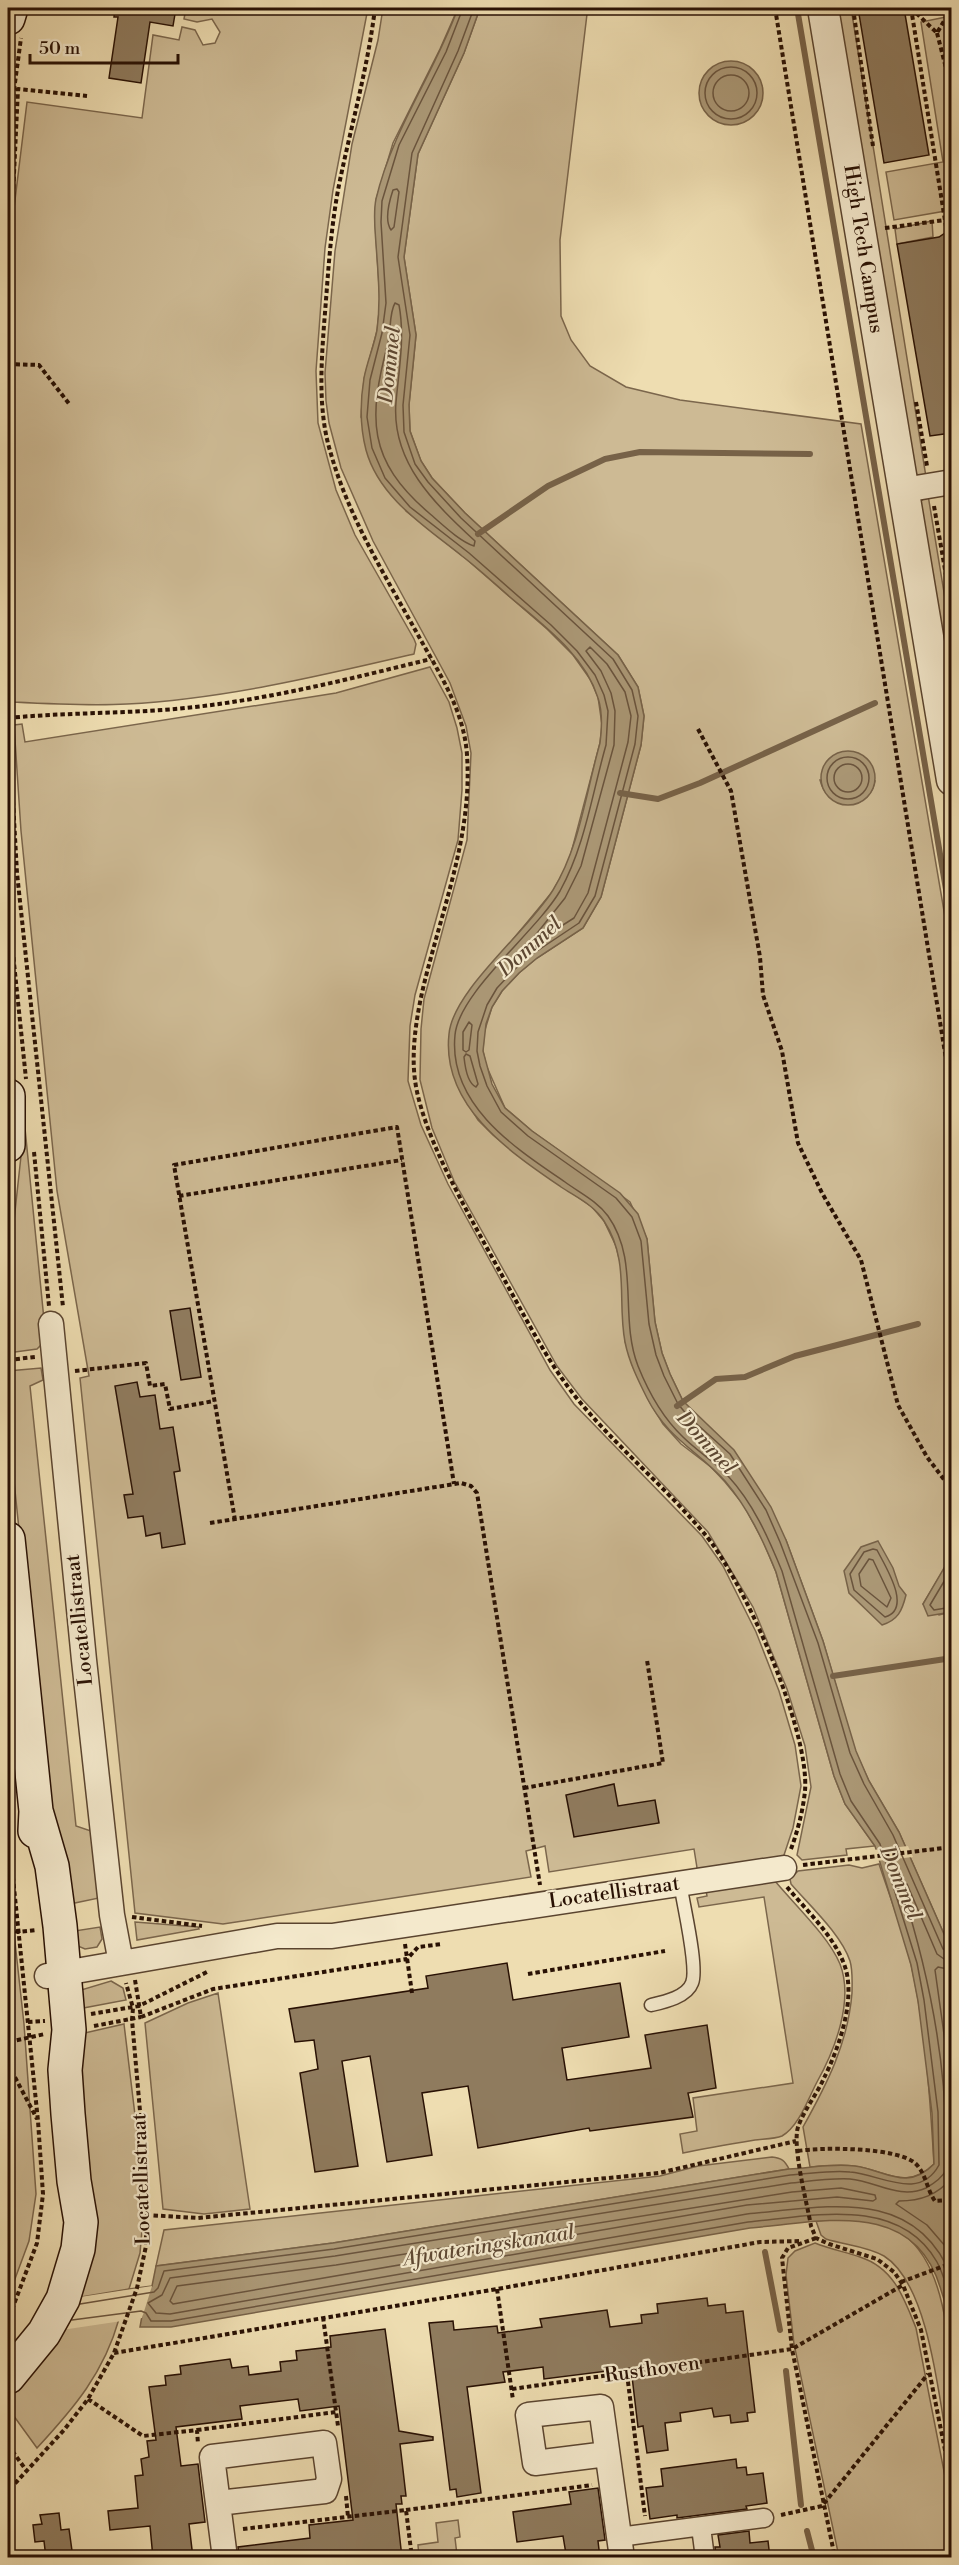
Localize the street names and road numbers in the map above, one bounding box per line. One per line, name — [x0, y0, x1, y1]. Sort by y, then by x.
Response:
street label: High Tech Campus — [837, 163, 889, 335]
street label: Locatellistraat — [61, 1553, 99, 1687]
street label: Locatellistraat — [547, 1871, 681, 1915]
street label: Locatellistraat — [127, 2113, 157, 2245]
street label: Rusthoven — [603, 2351, 701, 2389]

